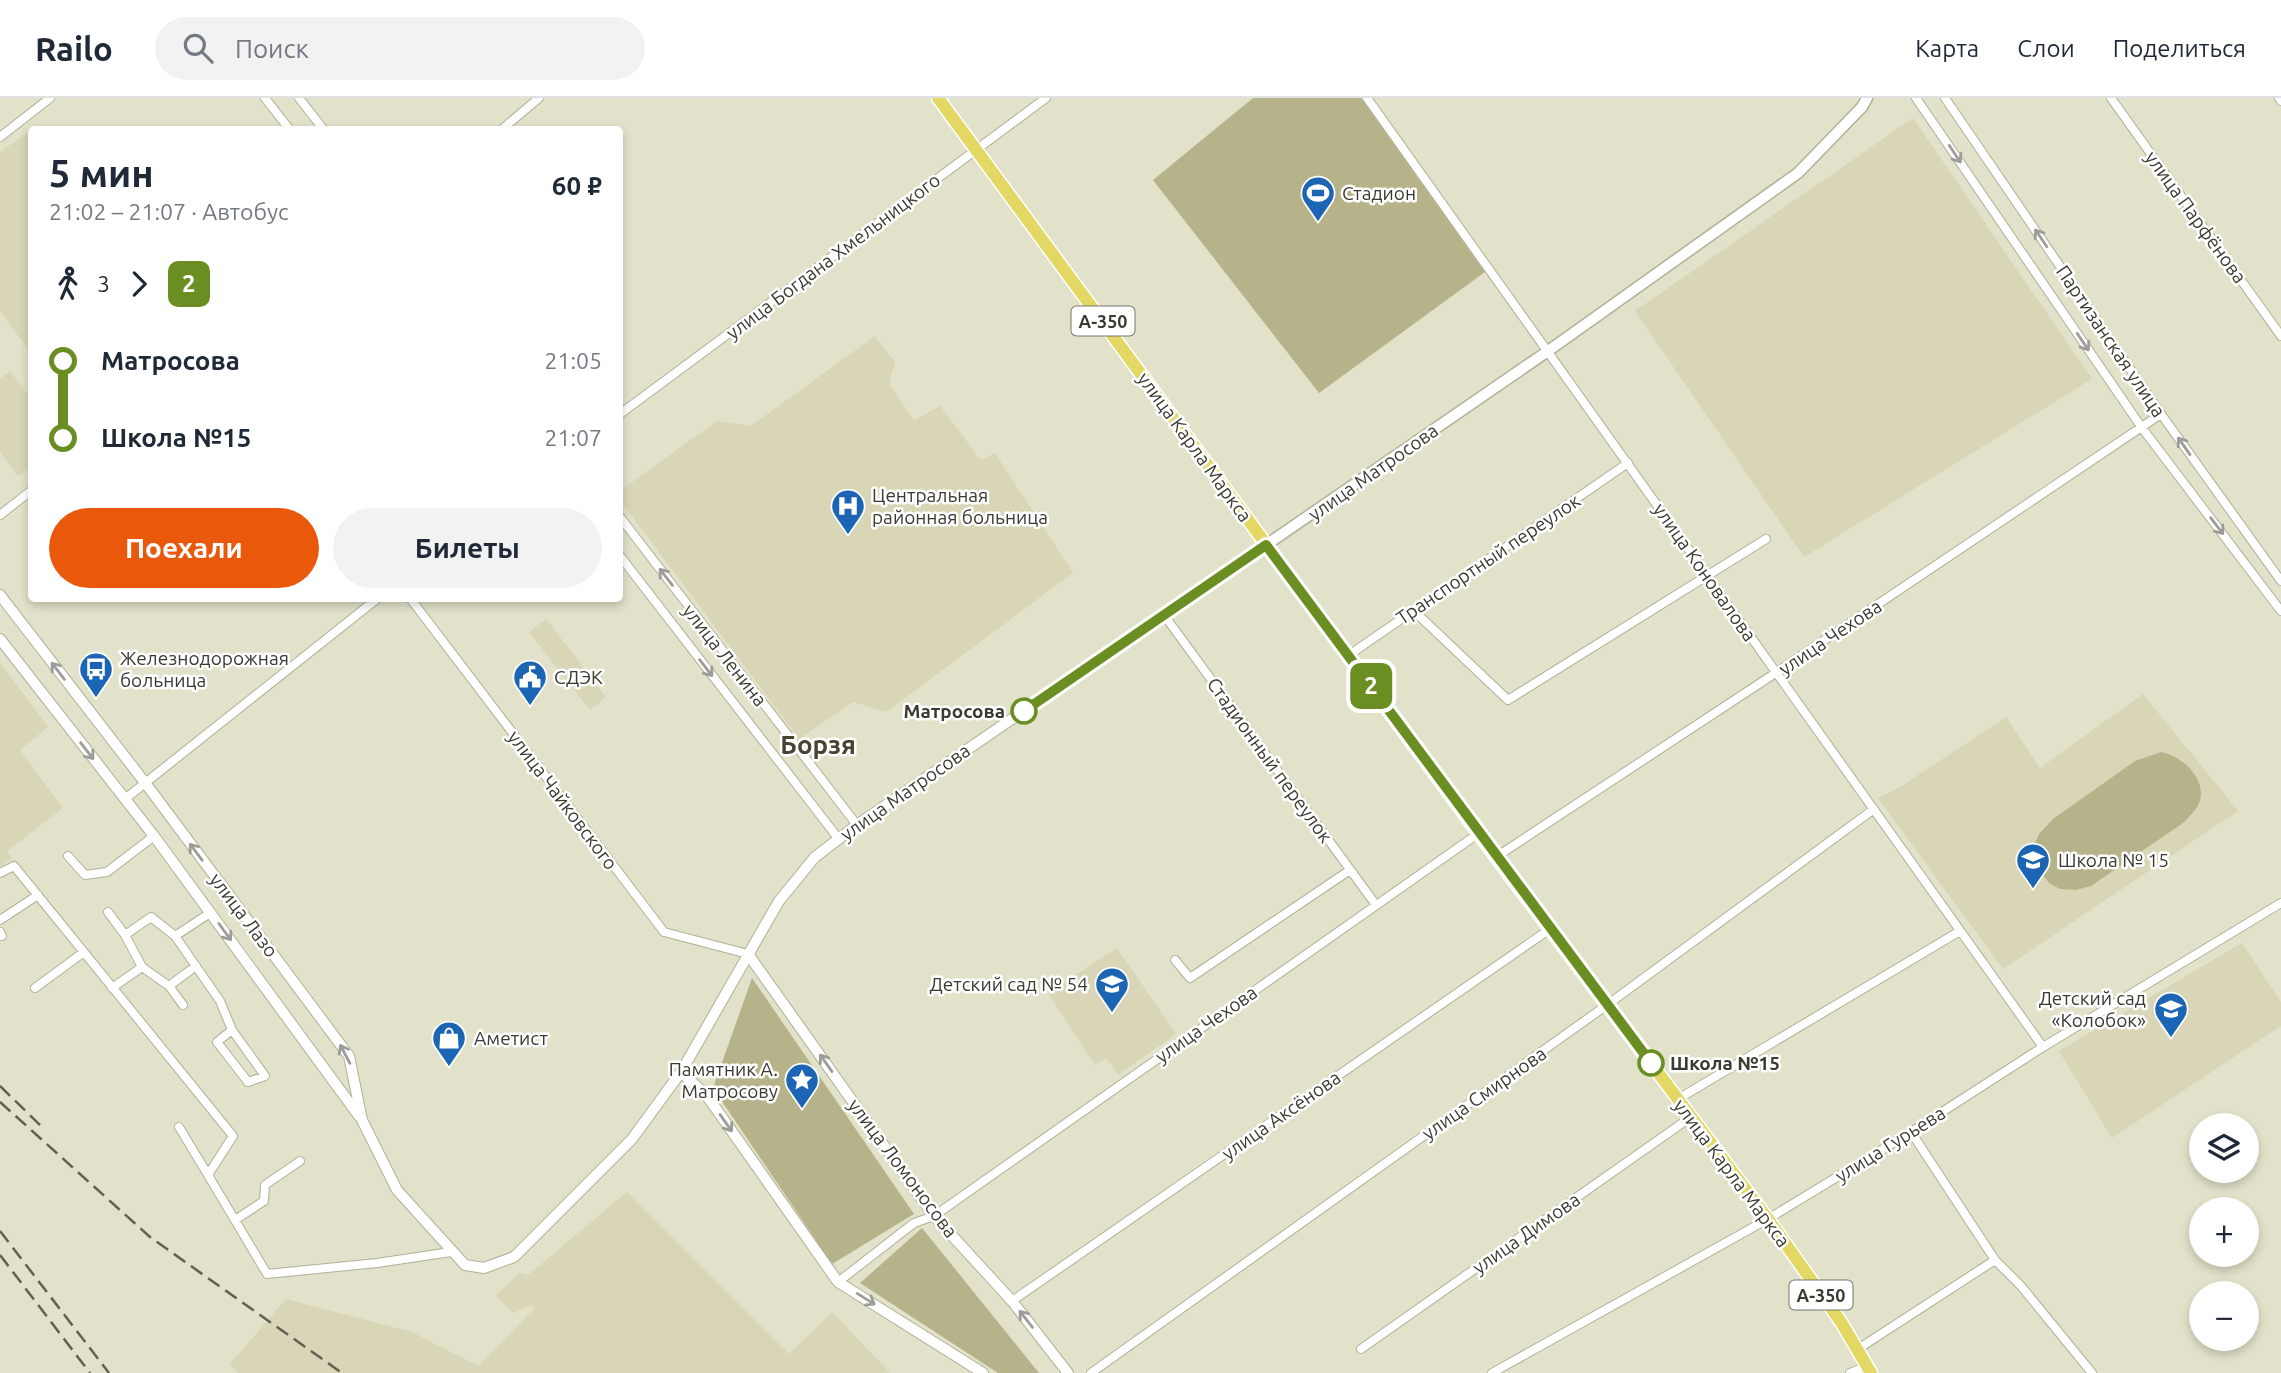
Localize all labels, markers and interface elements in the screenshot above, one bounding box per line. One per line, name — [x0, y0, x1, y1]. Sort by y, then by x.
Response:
search box — [155, 17, 645, 80]
icon: search — [179, 29, 217, 67]
text: Railo — [35, 30, 113, 67]
text: Поиск — [235, 34, 309, 63]
text: Карта — [1915, 35, 1979, 62]
text: Слои — [2017, 35, 2075, 62]
text: Поделиться — [2113, 35, 2246, 62]
one-way arrow — [1948, 144, 1962, 163]
street label: улица Парфёнова — [2141, 147, 2251, 287]
text: 5 мин — [49, 152, 154, 194]
street label: улица Богдана Хмельницкого — [722, 168, 944, 344]
text: 60 ₽ — [552, 171, 602, 200]
sports icon: Стадион — [1299, 174, 1337, 223]
place label: Стадион — [1342, 182, 1416, 204]
text: 21:02 – 21:07 · Автобус — [49, 199, 289, 224]
one-way arrow — [2034, 229, 2048, 248]
street label: Партизанская улица — [2052, 261, 2170, 421]
icon: walk — [49, 265, 87, 303]
icon: forward — [120, 265, 158, 303]
text: 2 — [182, 270, 196, 297]
text: 3 — [97, 271, 110, 296]
road number: А-350 — [1072, 306, 1134, 336]
one-way arrow — [2076, 332, 2090, 351]
text: Матросова — [101, 346, 240, 375]
text: 21:05 — [544, 348, 602, 373]
street label: улица Карла Маркса — [1133, 368, 1257, 526]
street label: улица Матросова — [1304, 419, 1442, 525]
text: Школа №15 — [101, 423, 251, 452]
text: 21:07 — [544, 425, 602, 450]
one-way arrow — [2177, 437, 2191, 456]
place label: Центральная районная больница — [872, 484, 1048, 528]
hospital icon: Центральная районная больница — [829, 487, 867, 536]
street label: Транспортный переулок — [1392, 489, 1584, 629]
street label: улица Коновалова — [1649, 499, 1761, 645]
button: Поехали — [49, 508, 319, 588]
button: Билеты — [333, 508, 602, 588]
one-way arrow — [2209, 517, 2224, 535]
one-way arrow — [658, 568, 673, 587]
street label: улица Чехова — [1774, 595, 1886, 679]
street label: улица Ленина — [678, 600, 772, 710]
place label: Железнодорожная больница — [120, 647, 289, 691]
bus stop icon: Железнодорожная больница — [77, 650, 115, 699]
public building icon: СДЭК — [511, 658, 549, 707]
one-way arrow — [699, 659, 714, 677]
one-way arrow — [51, 662, 66, 680]
line badge: 2 — [1348, 663, 1394, 709]
place label: СДЭК — [554, 666, 603, 688]
text: 2 — [1364, 672, 1378, 699]
street label: Стадионный переулок — [1203, 673, 1337, 847]
marker: Матросова — [1011, 698, 1037, 724]
place label: Матросова — [903, 700, 1005, 722]
street label: улица Чайковского — [504, 726, 622, 874]
district label: Борзя — [780, 730, 856, 759]
street label: улица Матросова — [836, 739, 974, 845]
one-way arrow — [80, 741, 95, 760]
school or university icon: Школа № 15 — [2014, 841, 2052, 890]
one-way arrow — [189, 843, 204, 861]
place label: Школа № 15 — [2058, 849, 2169, 871]
street label: улица Лазо — [205, 869, 283, 961]
one-way arrow — [217, 922, 232, 941]
school or university icon: Детский сад № 54 — [1093, 965, 1131, 1014]
place label: Детский сад № 54 — [930, 973, 1088, 995]
street label: улица Чехова — [1151, 981, 1261, 1067]
place label: Детский сад «Колобок» — [2039, 987, 2146, 1031]
school or university icon: Детский сад «Колобок» — [2152, 990, 2190, 1039]
shop icon: Аметист — [430, 1019, 468, 1068]
place label: Аметист — [474, 1027, 548, 1049]
street label: улица Смирнова — [1418, 1042, 1550, 1144]
one-way arrow — [338, 1045, 352, 1065]
marker: Школа №15 — [1638, 1050, 1664, 1076]
place label: Школа №15 — [1670, 1052, 1780, 1074]
one-way arrow — [819, 1054, 833, 1073]
place label: Памятник А. Матросову — [669, 1058, 778, 1102]
place icon: Памятник А. Матросову — [783, 1061, 821, 1110]
street label: улица Аксёнова — [1217, 1066, 1345, 1164]
street label: улица Ломоносова — [844, 1094, 962, 1242]
street label: улица Карла Маркса — [1669, 1095, 1795, 1251]
street label: улица Гурьева — [1831, 1101, 1949, 1187]
one-way arrow — [719, 1113, 733, 1132]
map controls — [2189, 1113, 2259, 1351]
button: layers — [2189, 1113, 2259, 1183]
street label: улица Димова — [1468, 1188, 1584, 1278]
button: + — [2189, 1197, 2259, 1267]
road number: А-350 — [1790, 1280, 1853, 1310]
button: − — [2189, 1281, 2259, 1351]
one-way arrow — [856, 1293, 876, 1307]
one-way arrow — [1019, 1311, 1034, 1329]

